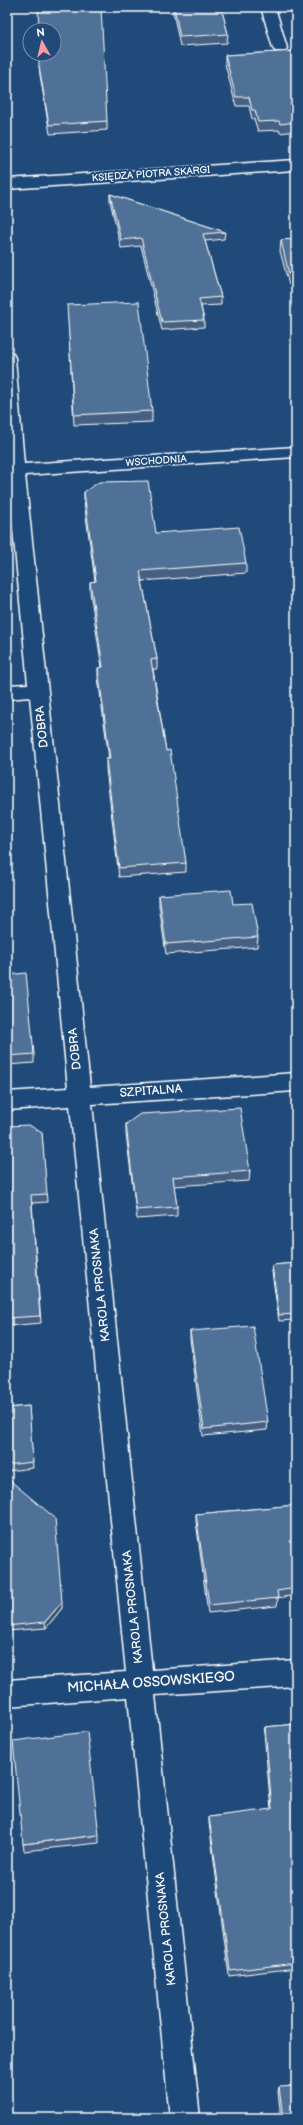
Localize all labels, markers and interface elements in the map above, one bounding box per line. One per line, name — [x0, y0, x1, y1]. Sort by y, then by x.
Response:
north arrow — [22, 22, 62, 62]
text: N — [36, 26, 46, 40]
street label: KSIĘDZA PIOTRA SKARGI — [91, 164, 211, 184]
street label: WSCHODNIA — [125, 453, 188, 469]
street label: DOBRA — [32, 705, 52, 749]
street label: DOBRA — [65, 1027, 85, 1071]
street label: SZPITALNA — [119, 1081, 183, 1101]
street label: KAROLA PROSNAKA — [87, 1227, 113, 1343]
street label: KAROLA PROSNAKA — [120, 1549, 146, 1665]
street label: MICHAŁA OSSOWSKIEGO — [66, 1668, 236, 1696]
street label: KAROLA PROSNAKA — [153, 1871, 179, 1987]

